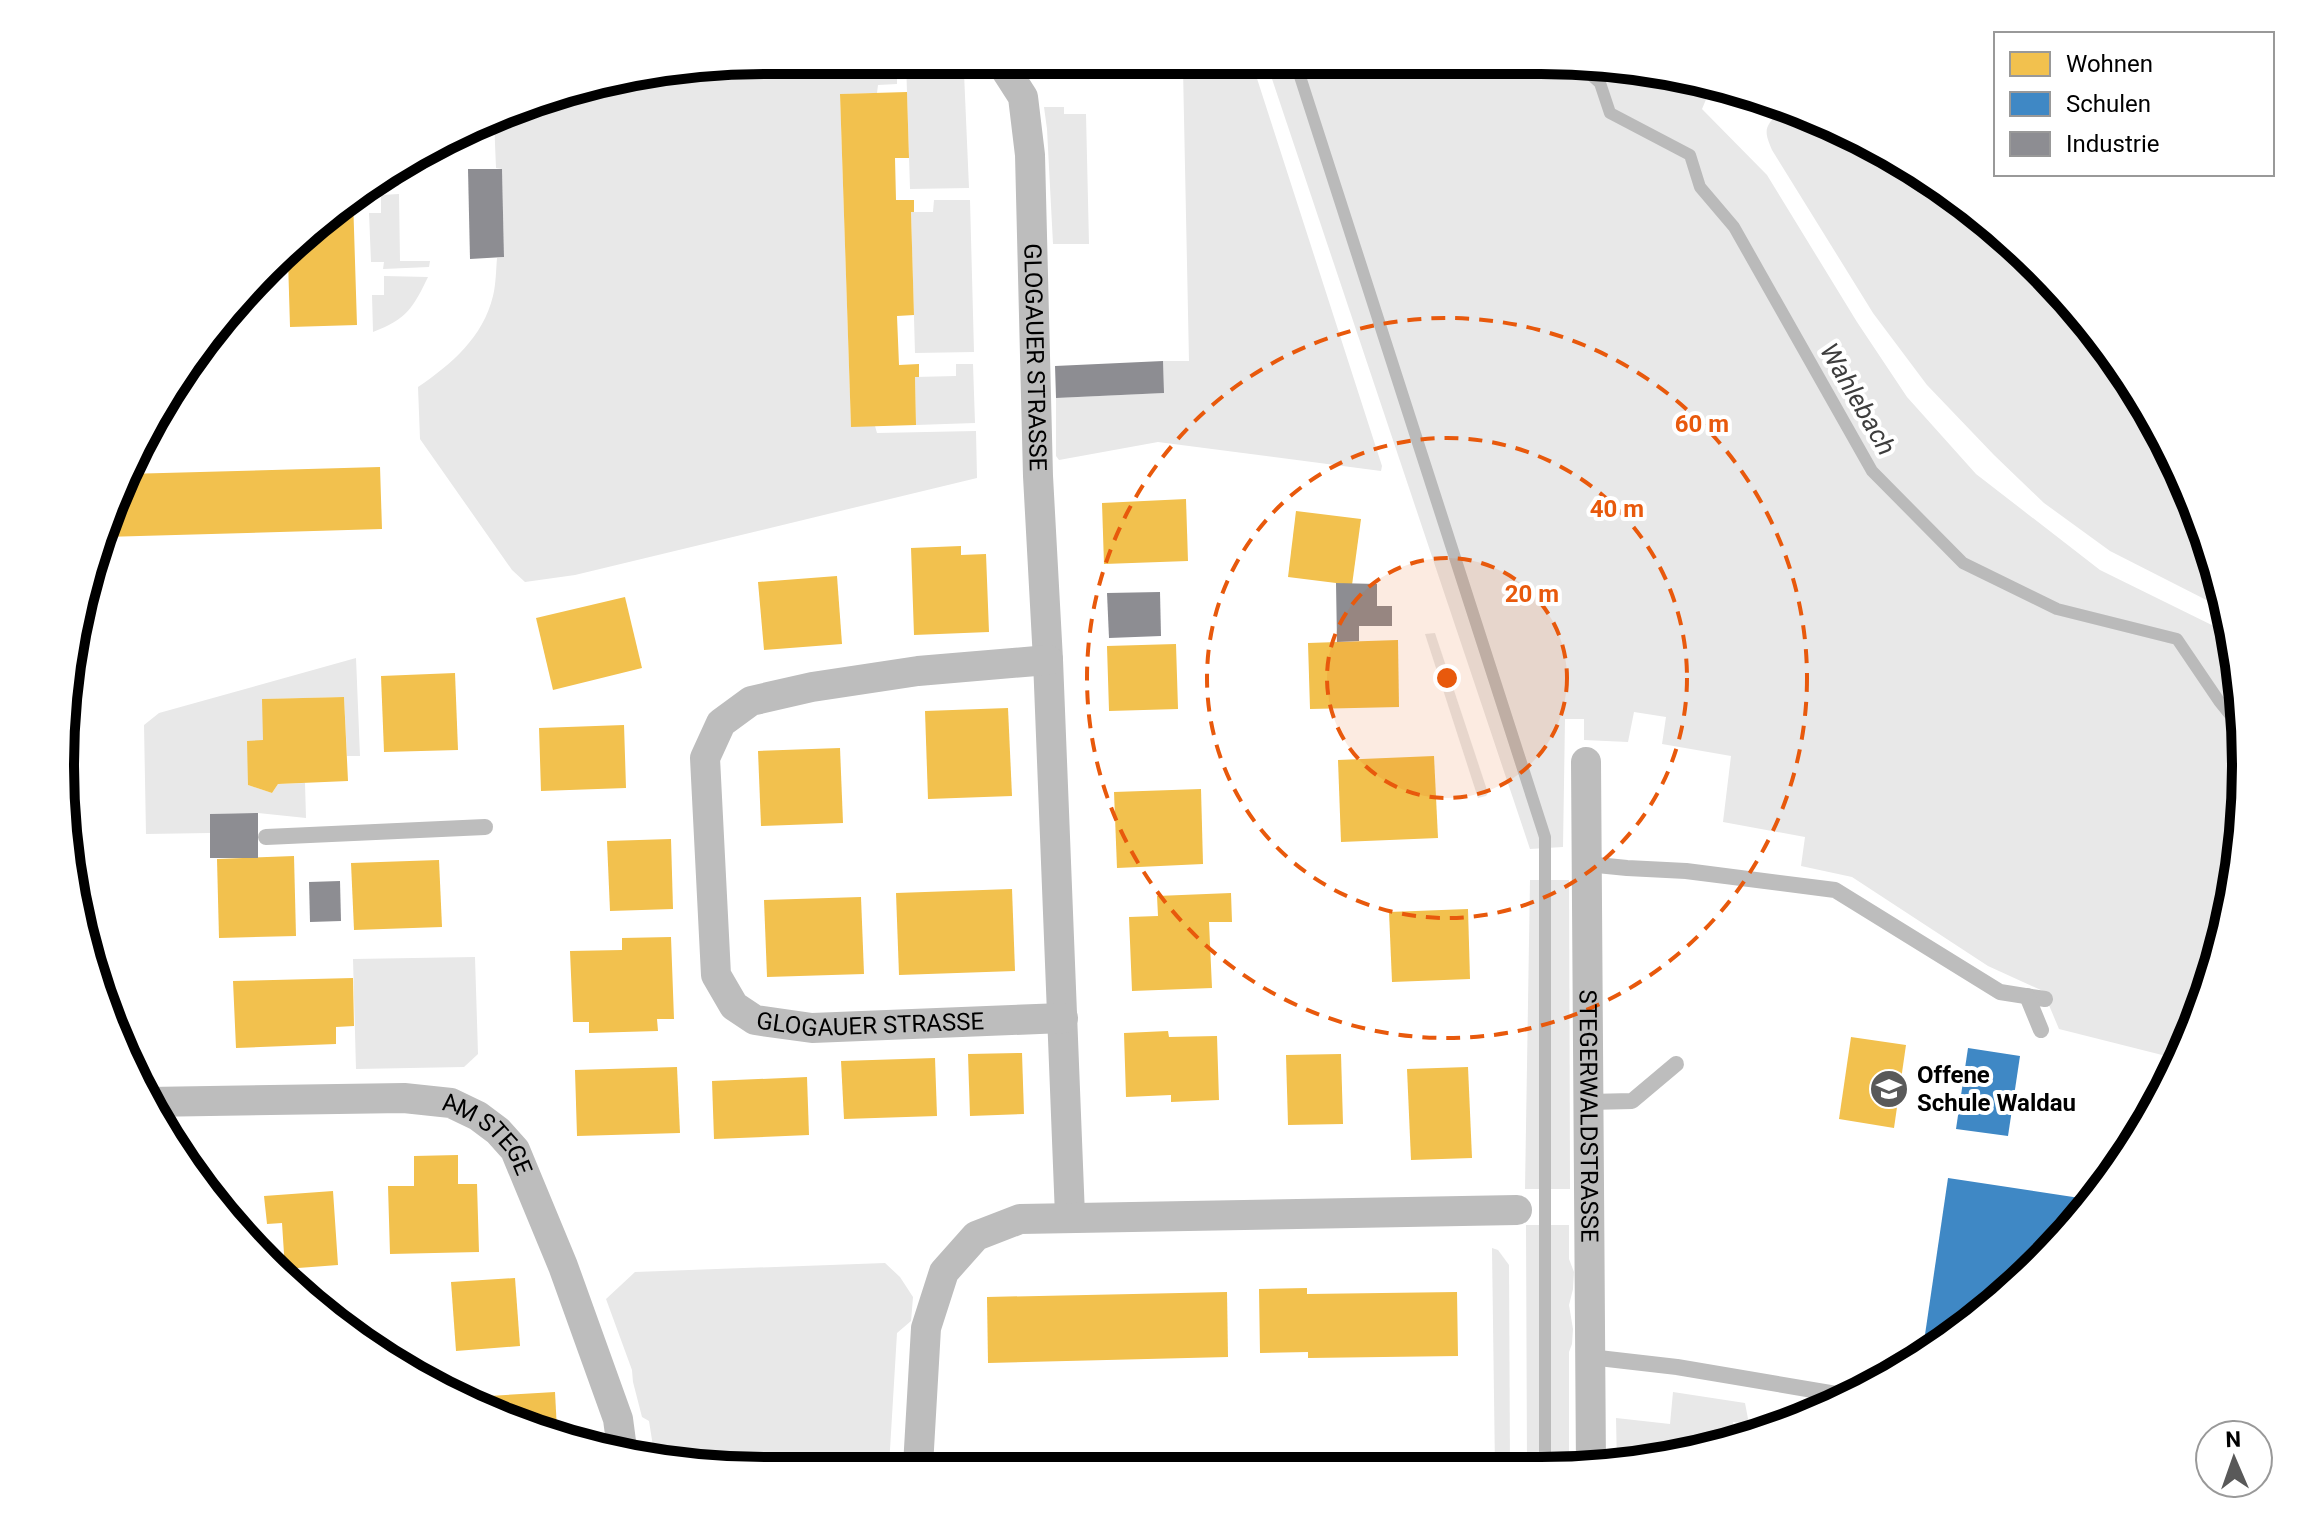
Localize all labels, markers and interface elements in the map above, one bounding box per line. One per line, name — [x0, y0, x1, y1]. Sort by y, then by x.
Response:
legend — [1994, 32, 2274, 176]
text: Wohnen — [2066, 50, 2153, 78]
text: Schulen — [2066, 90, 2151, 118]
text: Industrie — [2066, 130, 2159, 158]
street label: GLOGAUER STRASSE — [1018, 243, 1052, 472]
water label: Wahlebach — [1814, 338, 1902, 460]
text: 60 m — [1675, 410, 1729, 438]
text: 40 m — [1590, 495, 1644, 523]
text: 20 m — [1505, 580, 1559, 608]
centre of rings — [1433, 664, 1461, 692]
street label: STEGERWALDSTRASSE — [1574, 989, 1603, 1243]
street label: GLOGAUER STRASSE — [755, 1006, 985, 1043]
place label: Offene Schule Waldau — [1917, 1061, 2076, 1117]
school or university icon: Offene Schule Waldau — [1868, 1068, 1910, 1110]
street label: AM STEGE — [441, 1088, 538, 1179]
north arrow — [2194, 1419, 2274, 1499]
text: N — [2225, 1427, 2242, 1452]

